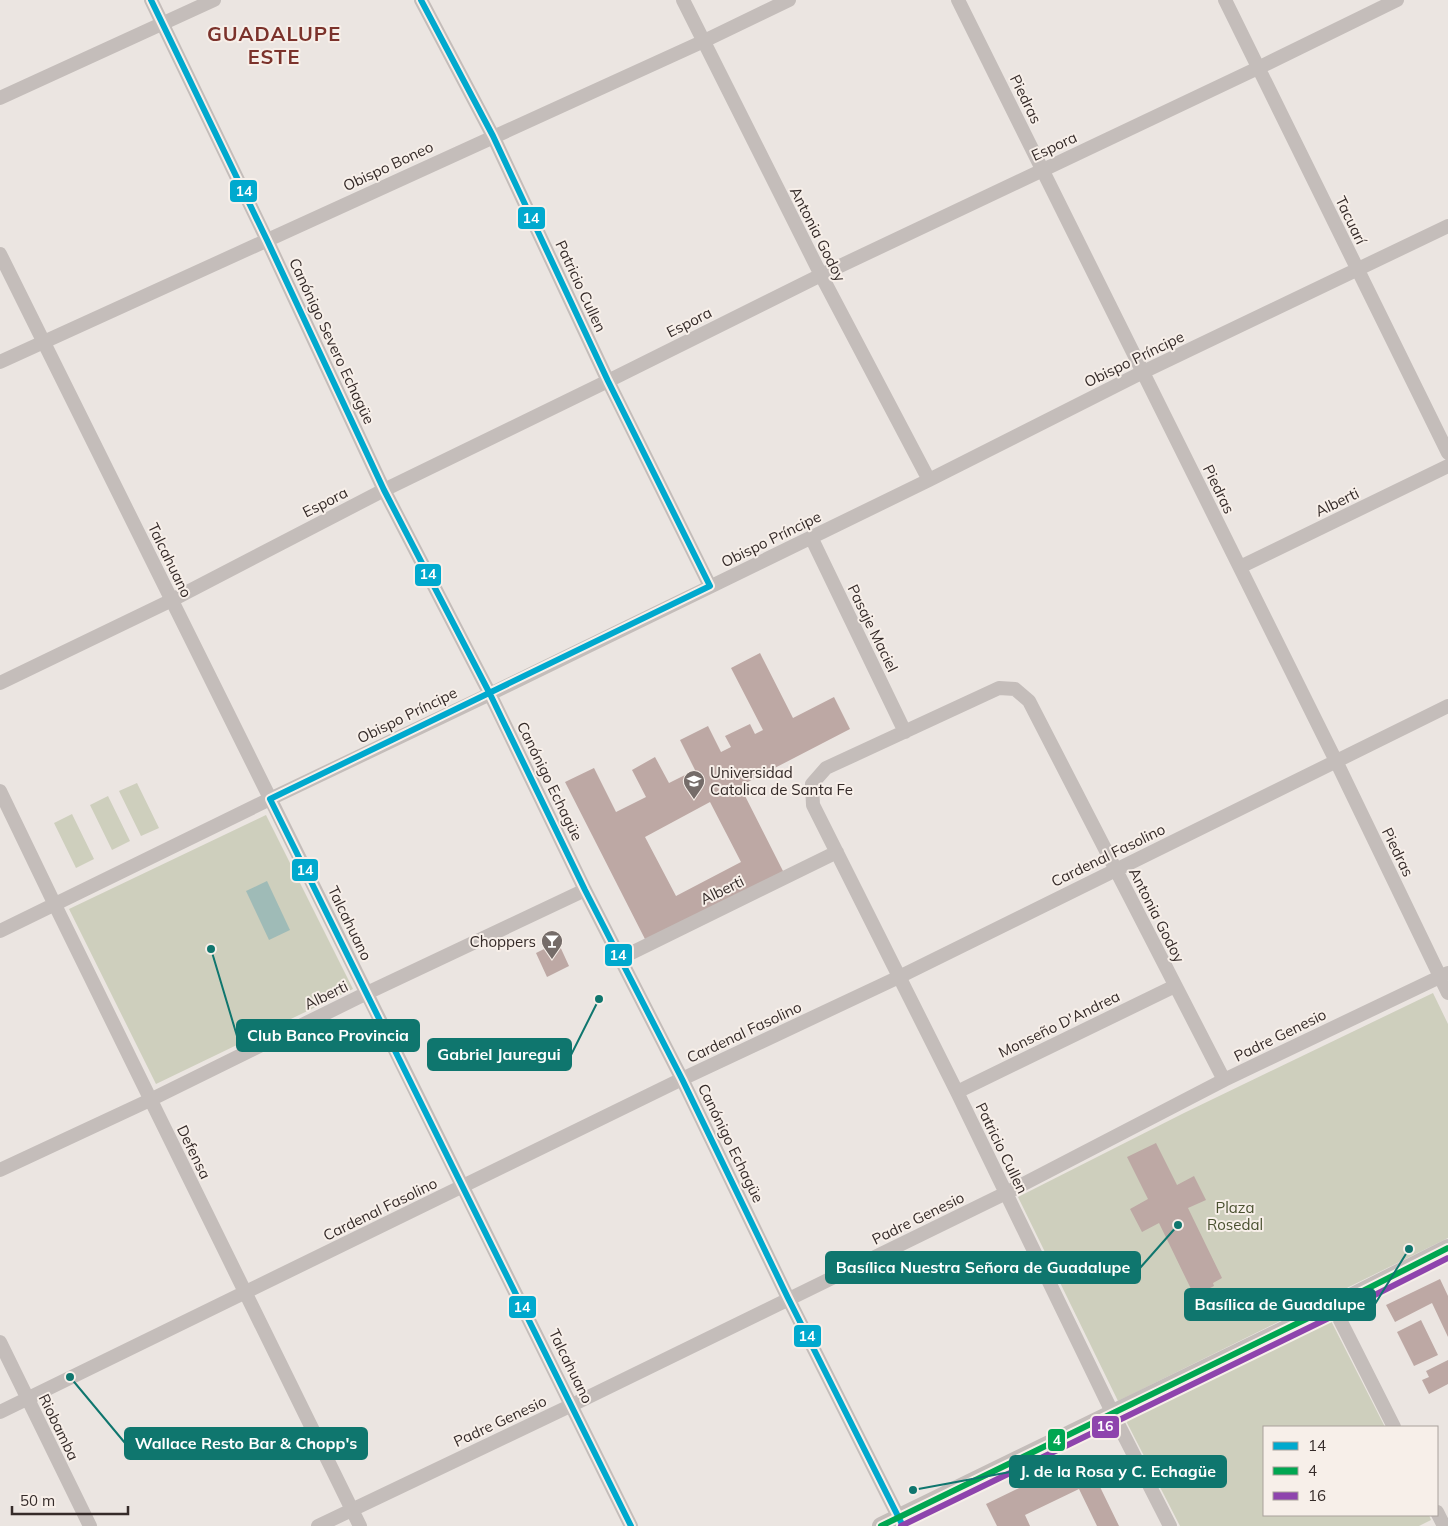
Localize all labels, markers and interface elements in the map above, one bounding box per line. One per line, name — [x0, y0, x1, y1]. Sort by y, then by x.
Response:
district label: GUADALUPE ESTE — [207, 21, 341, 69]
street label: Piedras — [1006, 71, 1046, 127]
street label: Espora — [1028, 127, 1080, 165]
street label: Obispo Boneo — [340, 137, 436, 195]
line badge: 14 — [229, 179, 258, 203]
text: 14 — [236, 182, 253, 200]
street label: Antonia Godoy — [786, 183, 850, 285]
street label: Tacuarí — [1331, 193, 1371, 248]
line badge: 14 — [517, 206, 546, 230]
text: 14 — [523, 209, 540, 227]
street label: Patricio Cullen — [551, 237, 611, 335]
street label: Canónigo Severo Echagüe — [285, 255, 379, 427]
street label: Espora — [663, 303, 715, 341]
street label: Obispo Príncipe — [1081, 327, 1187, 391]
street label: Piedras — [1199, 461, 1239, 517]
street label: Espora — [299, 483, 351, 521]
street label: Alberti — [1312, 483, 1362, 521]
street label: Obispo Príncipe — [718, 507, 824, 571]
street label: Talcahuano — [144, 520, 196, 600]
line badge: 14 — [414, 563, 442, 587]
text: 14 — [420, 565, 437, 583]
street label: Pasaje Maciel — [844, 581, 902, 675]
street label: Obispo Príncipe — [354, 683, 460, 747]
street label: Canónigo Echagüe — [513, 718, 587, 844]
place label: Universidad Catolica de Santa Fe — [710, 763, 853, 799]
school or university icon: Universidad Catolica de Santa Fe — [682, 769, 706, 800]
street label: Cardenal Fasolino — [1048, 819, 1168, 891]
street label: Piedras — [1378, 824, 1418, 880]
line badge: 14 — [291, 858, 319, 882]
text: 14 — [297, 861, 314, 879]
street label: Antonia Godoy — [1125, 864, 1189, 966]
street label: Alberti — [697, 871, 747, 909]
street label: Talcahuano — [324, 883, 376, 963]
bar icon: Choppers — [540, 929, 564, 960]
place label: Choppers — [469, 932, 536, 951]
line badge: 14 — [604, 943, 633, 967]
text: 14 — [610, 946, 627, 964]
street label: Alberti — [301, 976, 351, 1014]
street label: Monseño D'Andrea — [995, 986, 1123, 1062]
street label: Cardenal Fasolino — [684, 997, 804, 1067]
street label: Padre Genesio — [1231, 1004, 1329, 1066]
callout: Club Banco Provincia — [237, 1020, 419, 1051]
text: Club Banco Provincia — [247, 1025, 409, 1045]
callout: Gabriel Jauregui — [428, 1039, 571, 1070]
text: Gabriel Jauregui — [437, 1044, 561, 1064]
street label: Canónigo Echagüe — [694, 1080, 768, 1206]
street label: Patricio Cullen — [972, 1099, 1032, 1197]
street label: Defensa — [173, 1122, 215, 1182]
street label: Cardenal Fasolino — [320, 1173, 440, 1245]
street label: Padre Genesio — [869, 1187, 967, 1249]
park label: Plaza Rosedal — [1207, 1198, 1263, 1234]
callout: Basílica Nuestra Señora de Guadalupe — [826, 1252, 1140, 1283]
text: Basílica Nuestra Señora de Guadalupe — [836, 1257, 1130, 1277]
callout: Basílica de Guadalupe — [1185, 1289, 1375, 1320]
text: Basílica de Guadalupe — [1195, 1294, 1366, 1314]
line badge: 14 — [508, 1295, 537, 1319]
text: 14 — [514, 1298, 531, 1316]
line badge: 14 — [793, 1324, 822, 1348]
street label: Talcahuano — [545, 1326, 597, 1406]
text: 14 — [799, 1327, 816, 1345]
street label: Riobamba — [35, 1391, 83, 1463]
street label: Padre Genesio — [450, 1391, 550, 1451]
line badge: 16 — [1091, 1415, 1120, 1439]
text: 16 — [1097, 1417, 1113, 1435]
legend — [1263, 1426, 1438, 1516]
callout: Wallace Resto Bar & Chopp's — [125, 1428, 367, 1459]
line badge: 4 — [1047, 1428, 1066, 1452]
text: 4 — [1053, 1431, 1062, 1449]
text: Wallace Resto Bar & Chopp's — [135, 1433, 357, 1453]
text: 14 — [1308, 1436, 1326, 1455]
callout: J. de la Rosa y C. Echagüe — [1010, 1456, 1226, 1487]
text: J. de la Rosa y C. Echagüe — [1020, 1461, 1216, 1481]
text: 4 — [1308, 1461, 1317, 1480]
scale bar — [12, 1484, 129, 1516]
text: 16 — [1308, 1486, 1326, 1505]
text: 50 m — [20, 1491, 55, 1510]

